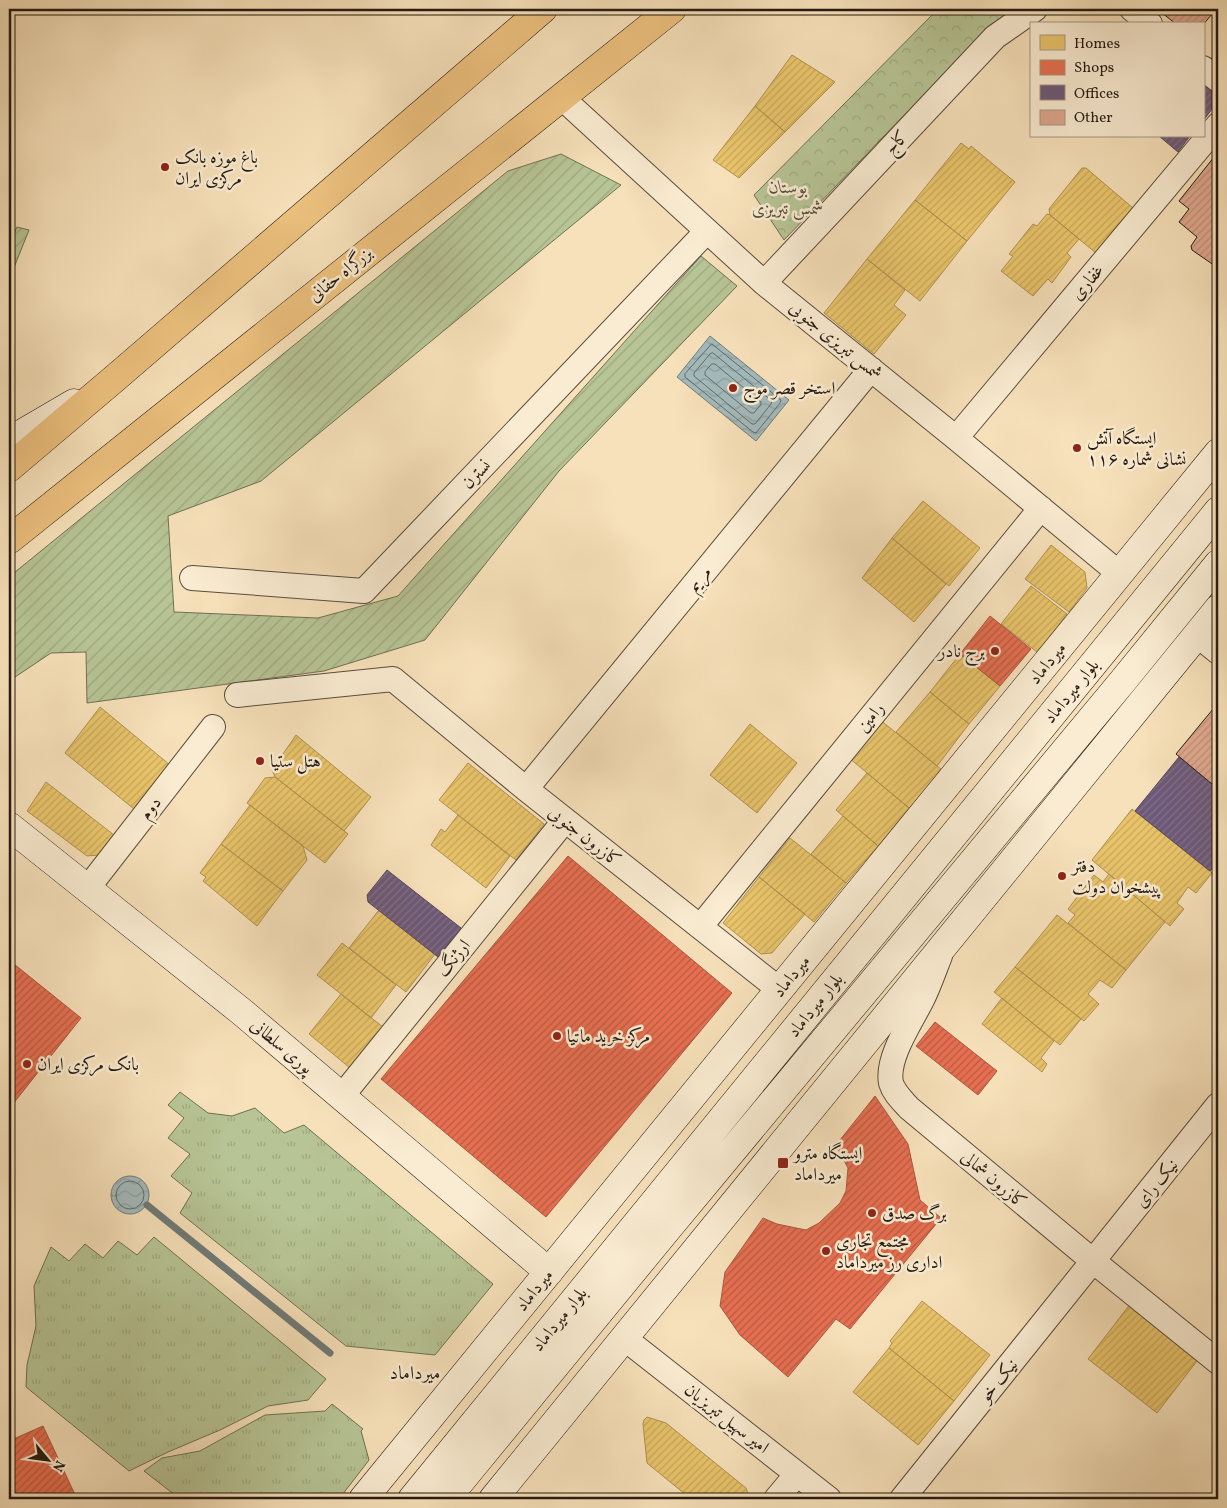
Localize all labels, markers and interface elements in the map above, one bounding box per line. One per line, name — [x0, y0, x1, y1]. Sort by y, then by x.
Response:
legend — [1030, 22, 1204, 138]
text: Homes — [1074, 34, 1120, 55]
text: Shops — [1074, 58, 1114, 79]
text: Offices — [1074, 84, 1119, 105]
text: Other — [1074, 108, 1113, 129]
street label: کاج — [879, 125, 917, 162]
place label: باغ موزه بانک مرکزی ایران — [175, 146, 258, 192]
marker: باغ موزه بانک مرکزی ایران — [159, 161, 171, 173]
park label: بوستان شمس تبریزی — [752, 176, 824, 222]
street label: بزرگراه حقانی — [303, 241, 378, 309]
street label: غفارى — [1066, 259, 1111, 306]
street label: شمس تبریزی جنوبی — [783, 296, 887, 387]
place label: استخر قصر موج — [743, 377, 836, 404]
marker: استخر قصر موج — [727, 382, 739, 394]
place label: ایستگاه آتش نشانی شماره ۱۱۶ — [1087, 426, 1186, 473]
marker: ایستگاه آتش نشانی شماره ۱۱۶ — [1071, 442, 1083, 454]
street label: نسترن — [457, 454, 498, 496]
street label: مریم — [682, 562, 720, 600]
street label: میرداماد — [1023, 637, 1073, 691]
place label: برج نادر — [936, 640, 985, 667]
marker: برج نادر — [989, 645, 1001, 657]
street label: بلوار میرداماد — [1038, 654, 1106, 730]
street label: رامین — [851, 698, 891, 738]
place label: هتل ستیا — [270, 750, 321, 775]
marker: هتل ستیا — [254, 755, 266, 767]
street label: دوم — [134, 792, 170, 827]
street label: کازرون جنوبی — [542, 801, 626, 874]
place label: دفتر پیشخوان دولت — [1070, 855, 1162, 901]
marker: دفتر پیشخوان دولت — [1056, 870, 1068, 882]
street label: ارژنگ — [430, 934, 477, 983]
street label: میرداماد — [767, 950, 817, 1004]
street label: بلوار میرداماد — [782, 968, 850, 1044]
street label: پوری سلطانی — [244, 1013, 319, 1082]
place label: مرکز خرید ماتیا — [567, 1025, 650, 1050]
marker: مرکز خرید ماتیا — [551, 1030, 563, 1042]
place label: بانک مرکزی ایران — [37, 1053, 139, 1078]
marker: بانک مرکزی ایران — [21, 1058, 33, 1070]
place label: ایستگاه مترو میرداماد — [792, 1141, 862, 1188]
street label: کازرون شمالی — [955, 1145, 1031, 1215]
street label: نیک رای — [1130, 1154, 1185, 1214]
marker: ایستگاه مترو میرداماد — [776, 1156, 790, 1170]
place label: برگ صدق — [882, 1202, 947, 1227]
marker: برگ صدق — [866, 1207, 878, 1219]
place label: مجتمع تجاری اداری رز میرداماد — [836, 1230, 943, 1276]
marker: مجتمع تجاری اداری رز میرداماد — [820, 1245, 832, 1257]
street label: میرداماد — [510, 1264, 560, 1318]
street label: بلوار میرداماد — [526, 1282, 594, 1358]
street label: نیک خو — [972, 1354, 1025, 1410]
district label: میرداماد — [390, 1361, 440, 1387]
street label: امیر سهیل تبریزیان — [678, 1378, 774, 1460]
north arrow — [22, 1436, 72, 1486]
text: N — [47, 1457, 69, 1475]

